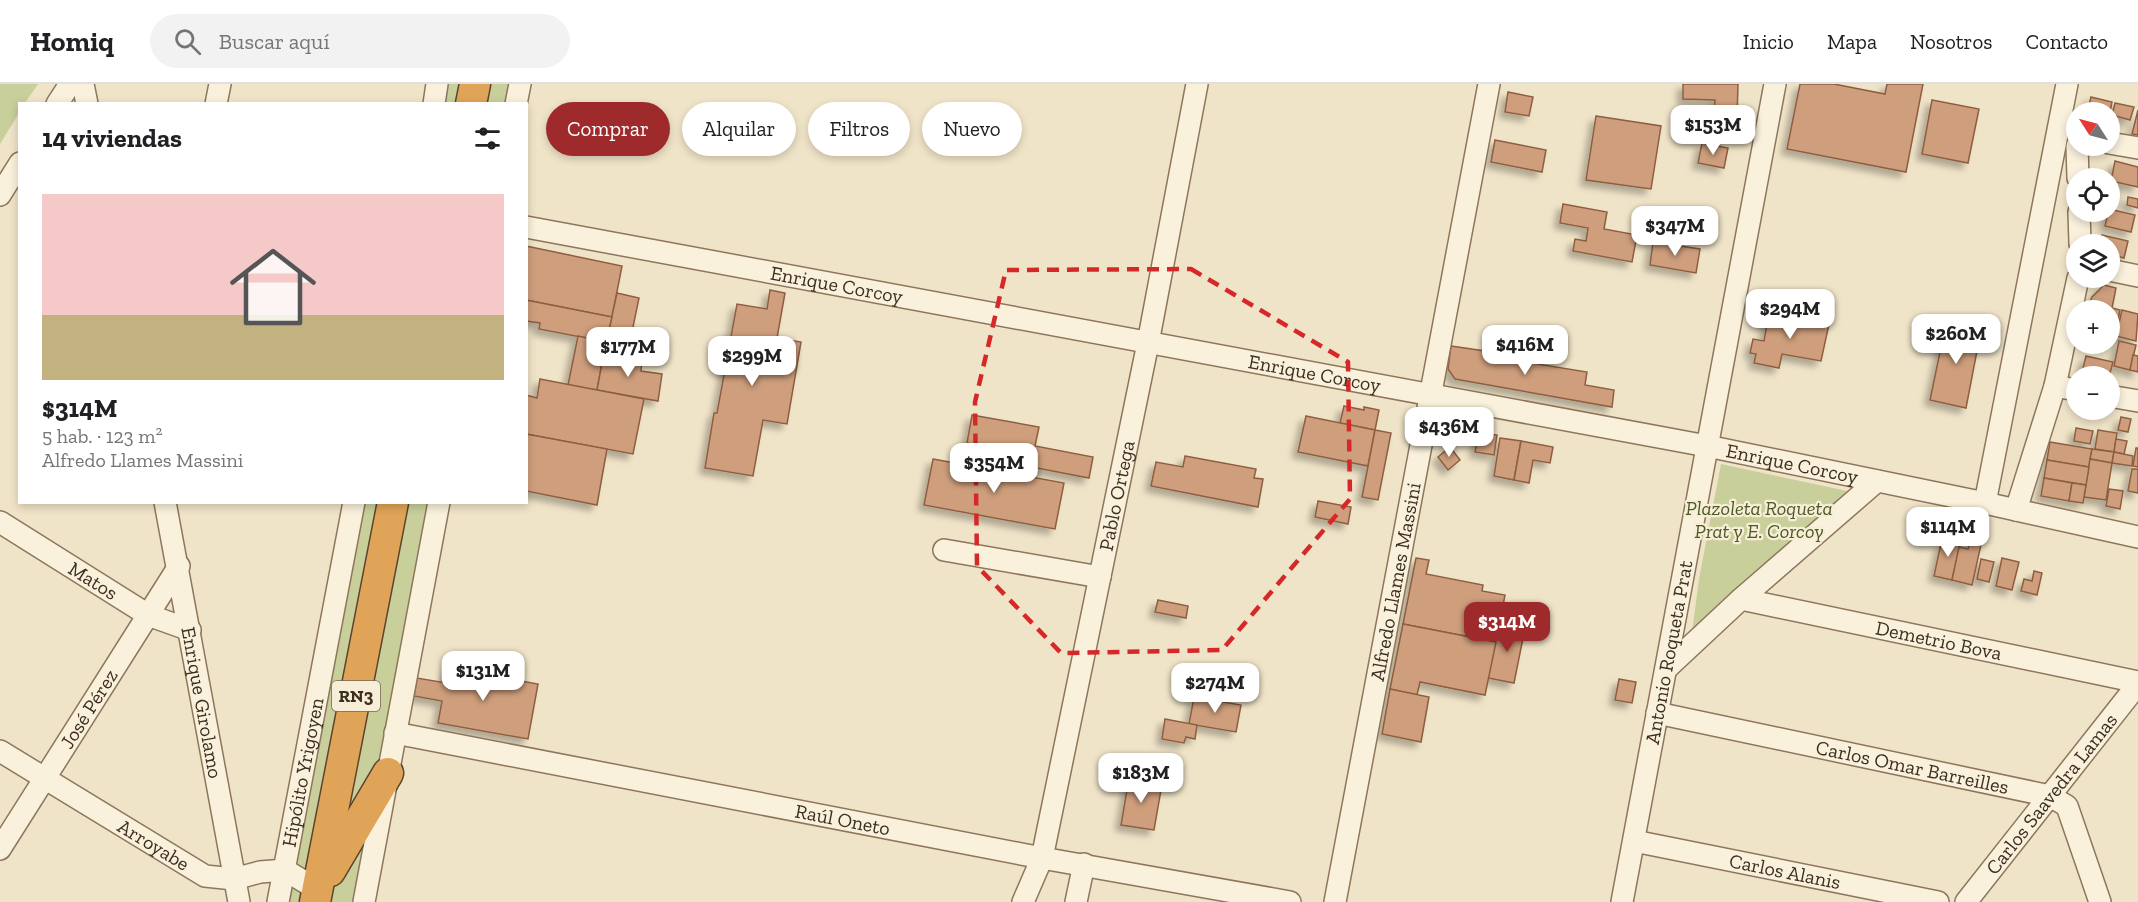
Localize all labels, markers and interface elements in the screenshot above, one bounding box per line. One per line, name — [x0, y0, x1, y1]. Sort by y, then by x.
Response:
search box — [150, 14, 570, 68]
text: Homiq — [30, 25, 114, 58]
icon: search — [171, 25, 204, 58]
text: Buscar aquí — [219, 28, 330, 55]
text: Inicio — [1743, 29, 1794, 54]
text: Mapa — [1827, 29, 1877, 54]
text: Nosotros — [1910, 29, 1992, 54]
text: Contacto — [2025, 29, 2108, 54]
chip: Comprar — [546, 102, 670, 156]
chip: Alquilar — [682, 102, 796, 156]
chip: Filtros — [808, 102, 910, 156]
chip: Nuevo — [922, 102, 1022, 156]
north arrow — [2066, 102, 2120, 156]
map controls — [2066, 102, 2120, 420]
pin: $153M — [1671, 105, 1755, 156]
text: $153M — [1685, 112, 1742, 136]
text: 14 viviendas — [42, 122, 182, 154]
icon: filters — [471, 122, 504, 155]
button: locate — [2066, 168, 2120, 222]
pin: $347M — [1633, 206, 1717, 257]
text: $347M — [1645, 213, 1705, 237]
icon: home — [219, 233, 327, 341]
button: layers — [2066, 234, 2120, 288]
street label: Enrique Corcoy — [769, 261, 906, 309]
pin: $294M — [1748, 289, 1832, 340]
text: $294M — [1760, 296, 1820, 320]
button: + — [2066, 300, 2120, 354]
pin: $260M — [1914, 314, 1998, 365]
text: $260M — [1926, 321, 1986, 345]
pin: $416M — [1483, 325, 1567, 376]
pin: $177M — [586, 327, 670, 378]
text: $416M — [1496, 332, 1554, 356]
text: $177M — [600, 334, 656, 358]
pin: $299M — [710, 336, 794, 387]
text: $299M — [722, 343, 782, 367]
street label: Enrique Corcoy — [1246, 349, 1383, 397]
button: − — [2066, 366, 2120, 420]
text: $314M — [42, 392, 117, 424]
pin: $436M — [1407, 407, 1491, 458]
text: $436M — [1419, 414, 1479, 438]
text: 5 hab. · 123 m² — [42, 424, 162, 448]
street label: Pablo Ortega — [1094, 438, 1140, 553]
street label: Enrique Corcoy — [1724, 438, 1861, 489]
pin: $354M — [952, 443, 1036, 494]
text: Alfredo Llames Massini — [42, 448, 243, 472]
text: $354M — [964, 450, 1024, 474]
street label: Alfredo Llames Massini — [1365, 480, 1426, 683]
park label: Plazoleta Roqueta Prat y E. Corcoy — [1685, 496, 1833, 543]
pin: $114M — [1906, 507, 1990, 558]
text: $114M — [1920, 514, 1976, 538]
street label: Matos — [64, 556, 122, 605]
street label: Antonio Roqueta Prat — [1640, 558, 1698, 746]
pin: $314M — [1465, 602, 1549, 653]
text: $314M — [1478, 609, 1536, 633]
street label: Demetrio Bova — [1873, 615, 2004, 665]
street label: Enrique Girolamo — [176, 625, 228, 780]
pin: $131M — [441, 651, 525, 702]
text: $131M — [456, 658, 510, 682]
pin: $274M — [1173, 663, 1257, 714]
street label: José Pérez — [55, 665, 123, 753]
text: $274M — [1185, 670, 1245, 694]
road number: RN3 — [332, 681, 380, 711]
street label: Hipólito Yrigoyen — [277, 695, 329, 849]
street label: Carlos Saavedra Lamas — [1981, 708, 2122, 879]
street label: Carlos Omar Barreilles — [1814, 735, 2011, 799]
pin: $183M — [1099, 753, 1183, 804]
text: $183M — [1112, 760, 1170, 784]
street label: Raúl Oneto — [793, 799, 892, 840]
street label: Arroyabe — [113, 814, 194, 876]
street label: Carlos Alanis — [1727, 848, 1843, 894]

